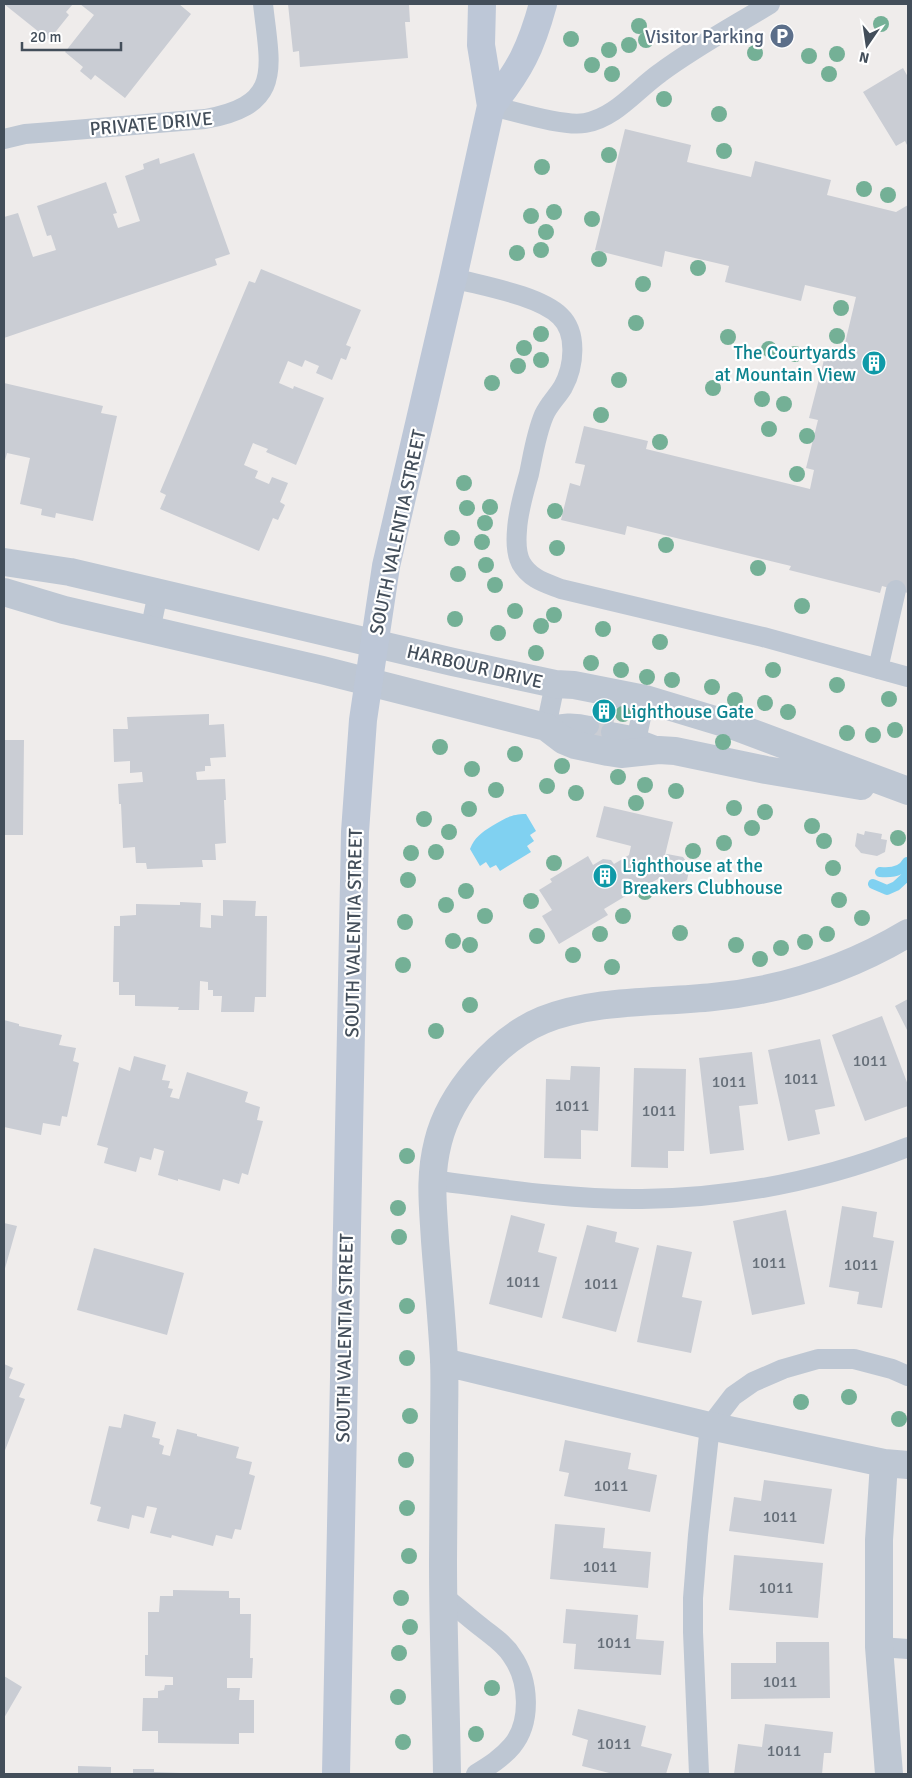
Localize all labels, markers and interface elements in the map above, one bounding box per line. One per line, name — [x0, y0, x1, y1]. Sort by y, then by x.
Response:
scale bar — [22, 20, 121, 52]
north arrow — [842, 20, 892, 70]
parking icon: Visitor Parking — [769, 23, 795, 49]
place label: Visitor Parking — [645, 25, 764, 49]
text: 20 m — [30, 28, 61, 46]
text: N — [858, 48, 871, 67]
street label: PRIVATE DRIVE — [89, 107, 214, 141]
place label: The Courtyards at Mountain View — [715, 341, 856, 387]
building icon: The Courtyards at Mountain View — [861, 350, 887, 376]
street label: SOUTH VALENTIA STREET — [364, 427, 432, 637]
street label: HARBOUR DRIVE — [404, 640, 545, 694]
building icon: Lighthouse Gate — [591, 698, 617, 724]
place label: Lighthouse Gate — [622, 700, 754, 724]
street label: SOUTH VALENTIA STREET — [340, 827, 368, 1038]
place label: Lighthouse at the Breakers Clubhouse — [622, 854, 783, 900]
building icon: Lighthouse at the Breakers Clubhouse — [592, 863, 618, 889]
house number: 1011 — [853, 1051, 887, 1071]
house number: 1011 — [784, 1069, 818, 1089]
house number: 1011 — [712, 1072, 746, 1092]
house number: 1011 — [555, 1096, 589, 1116]
house number: 1011 — [642, 1101, 676, 1121]
street label: SOUTH VALENTIA STREET — [331, 1232, 359, 1443]
house number: 1011 — [752, 1253, 786, 1273]
house number: 1011 — [844, 1255, 878, 1275]
house number: 1011 — [506, 1272, 540, 1292]
house number: 1011 — [584, 1274, 618, 1294]
house number: 1011 — [594, 1476, 628, 1496]
house number: 1011 — [763, 1507, 797, 1527]
house number: 1011 — [583, 1557, 617, 1577]
house number: 1011 — [759, 1578, 793, 1598]
house number: 1011 — [597, 1633, 631, 1653]
house number: 1011 — [763, 1672, 797, 1692]
house number: 1011 — [597, 1734, 631, 1754]
house number: 1011 — [767, 1741, 801, 1761]

